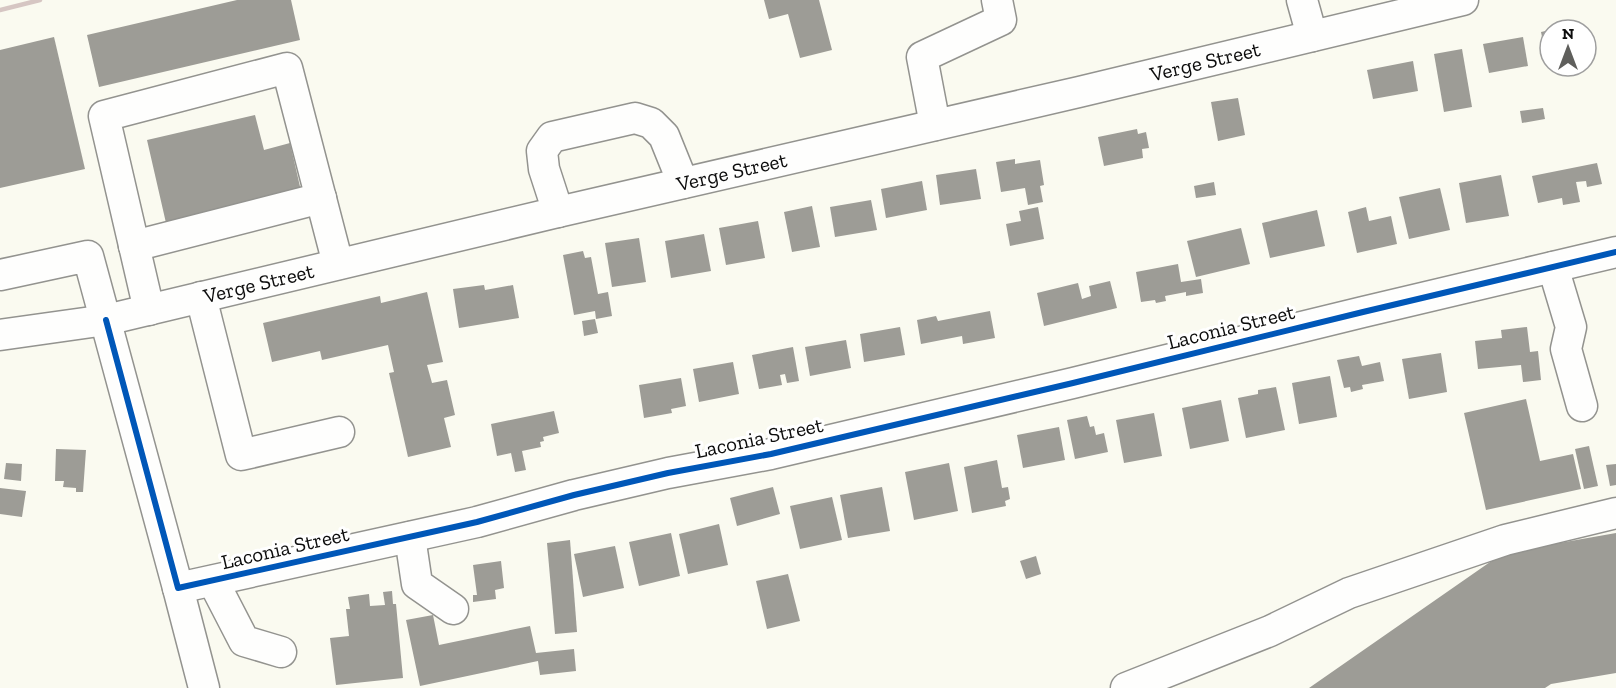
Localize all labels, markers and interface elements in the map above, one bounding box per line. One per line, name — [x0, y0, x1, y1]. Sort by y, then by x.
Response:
north arrow — [1538, 18, 1598, 78]
text: N — [1562, 24, 1574, 43]
street label: Verge Street — [1146, 36, 1263, 87]
street label: Verge Street — [673, 147, 789, 197]
street label: Verge Street — [200, 258, 316, 309]
street label: Laconia Street — [1165, 299, 1297, 354]
street label: Laconia Street — [693, 412, 825, 463]
street label: Laconia Street — [219, 521, 351, 574]

